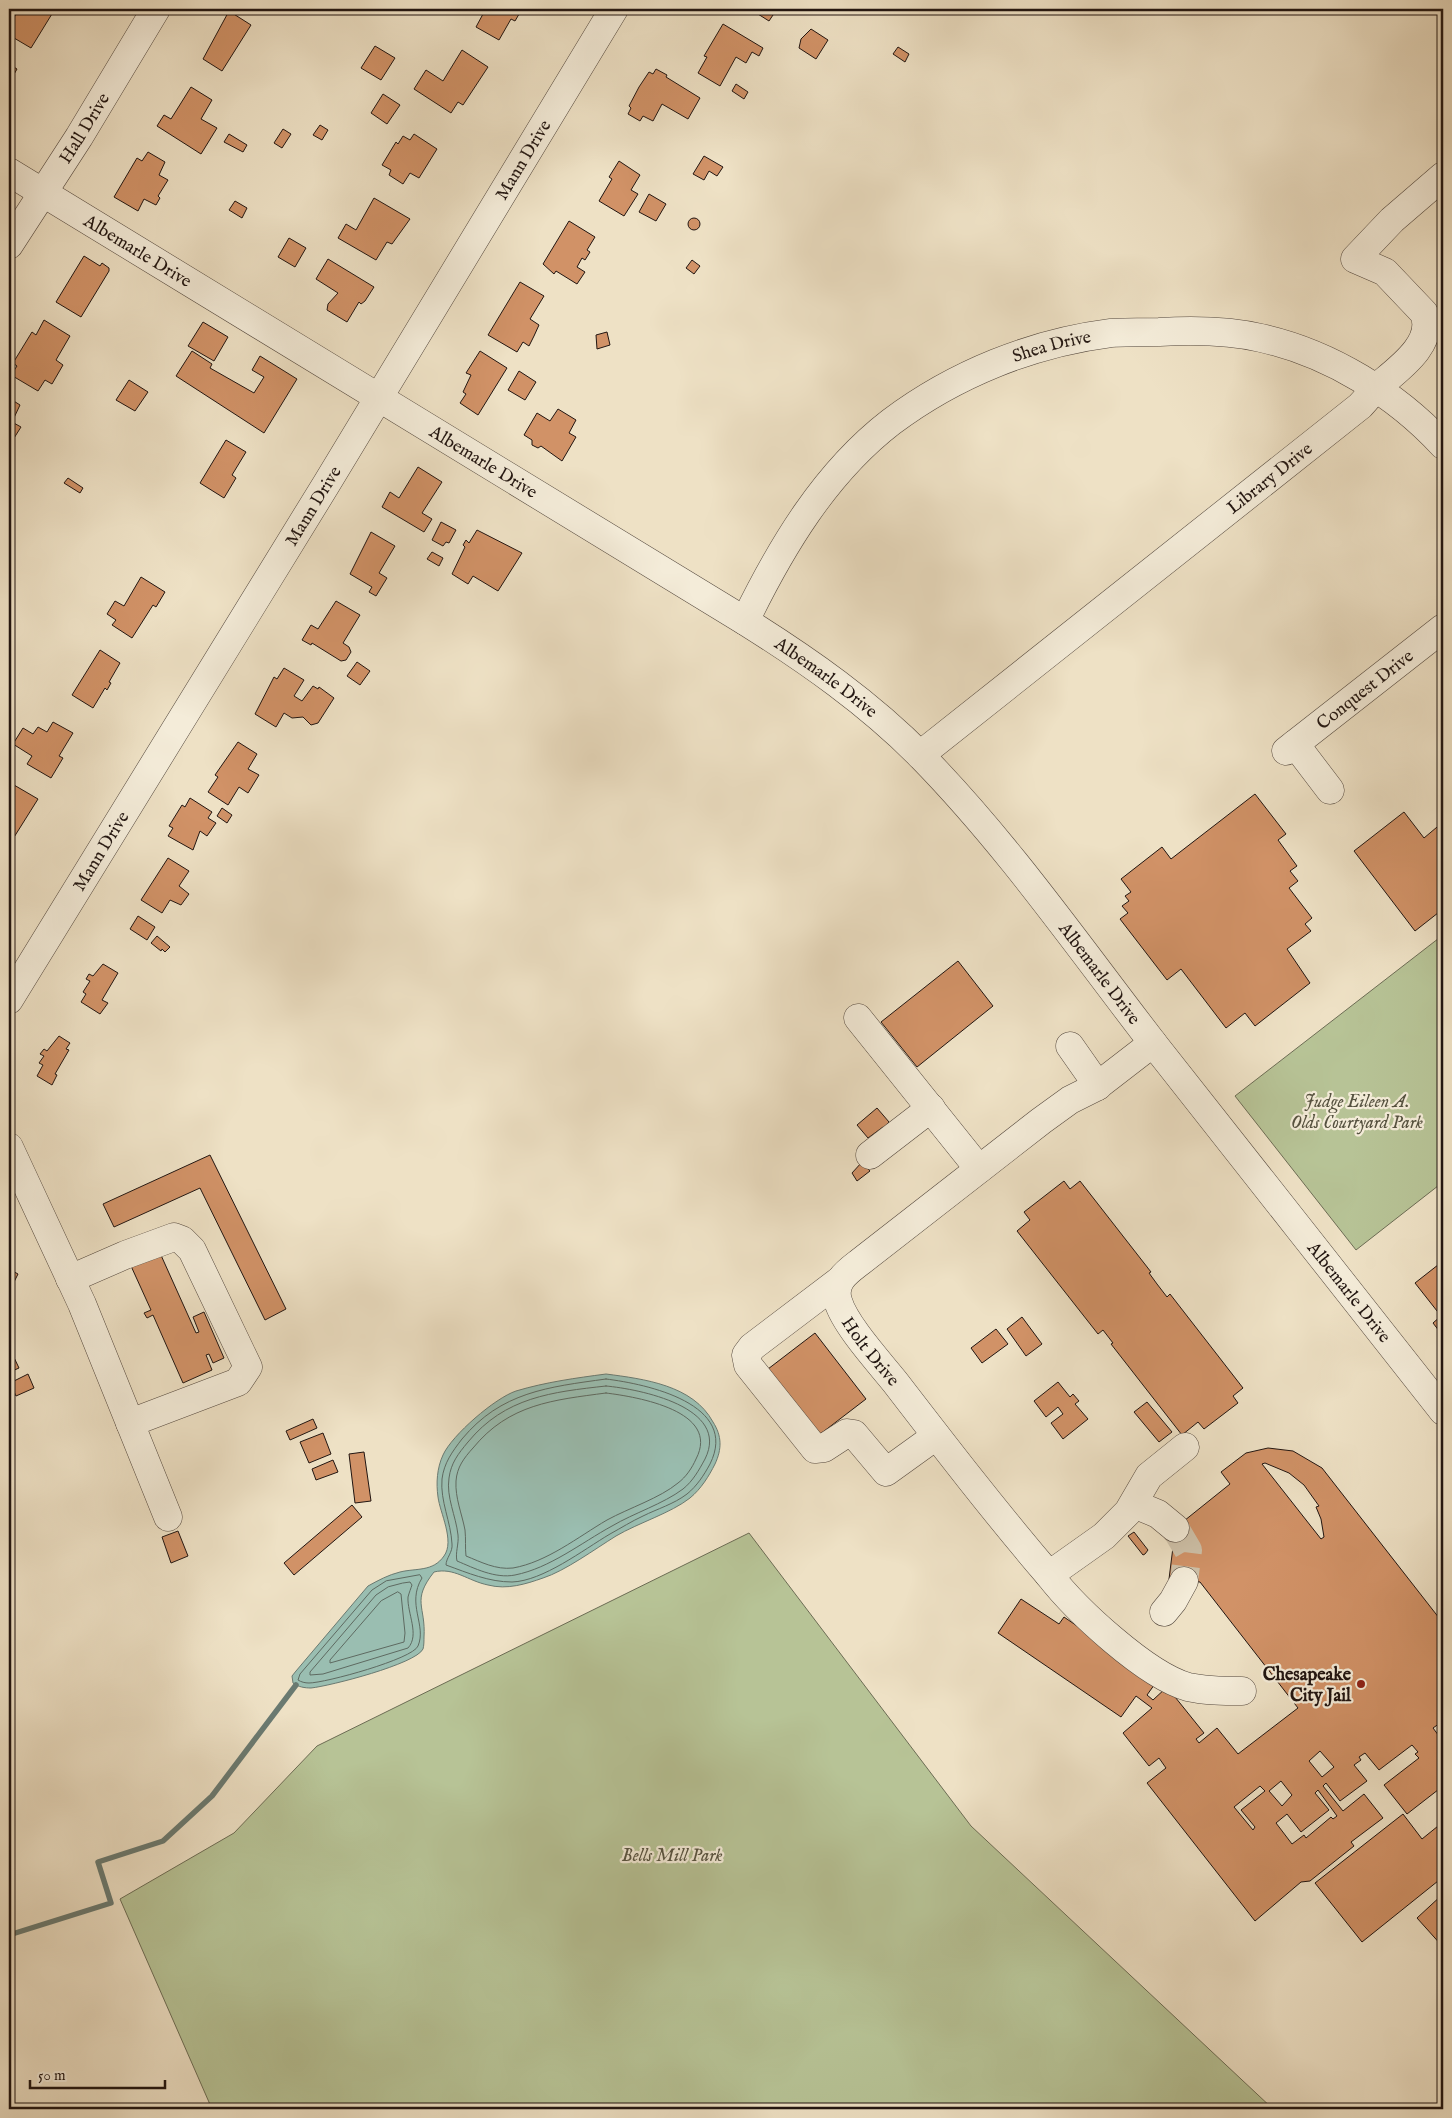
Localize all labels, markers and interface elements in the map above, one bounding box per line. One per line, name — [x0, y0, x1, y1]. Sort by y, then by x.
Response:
street label: Hall Drive — [55, 89, 116, 169]
street label: Mann Drive — [491, 116, 557, 205]
street label: Albemarle Drive — [78, 210, 195, 294]
street label: Shea Drive — [1009, 326, 1093, 369]
street label: Albemarle Drive — [424, 421, 541, 505]
street label: Library Drive — [1223, 438, 1318, 520]
street label: Mann Drive — [281, 462, 347, 551]
street label: Albemarle Drive — [769, 632, 882, 724]
street label: Conquest Drive — [1312, 645, 1419, 736]
street label: Mann Drive — [69, 807, 135, 896]
street label: Albemarle Drive — [1052, 918, 1145, 1030]
park label: Judge Eileen A. Olds Courtyard Park — [1291, 1091, 1423, 1135]
street label: Albemarle Drive — [1301, 1237, 1395, 1348]
street label: Holt Drive — [835, 1313, 904, 1392]
place label: Chesapeake City Jail — [1263, 1664, 1352, 1708]
marker: Chesapeake City Jail — [1355, 1678, 1367, 1690]
park label: Bells Mill Park — [621, 1845, 723, 1868]
scale bar — [30, 2058, 165, 2090]
text: 50 m — [38, 2066, 66, 2085]

